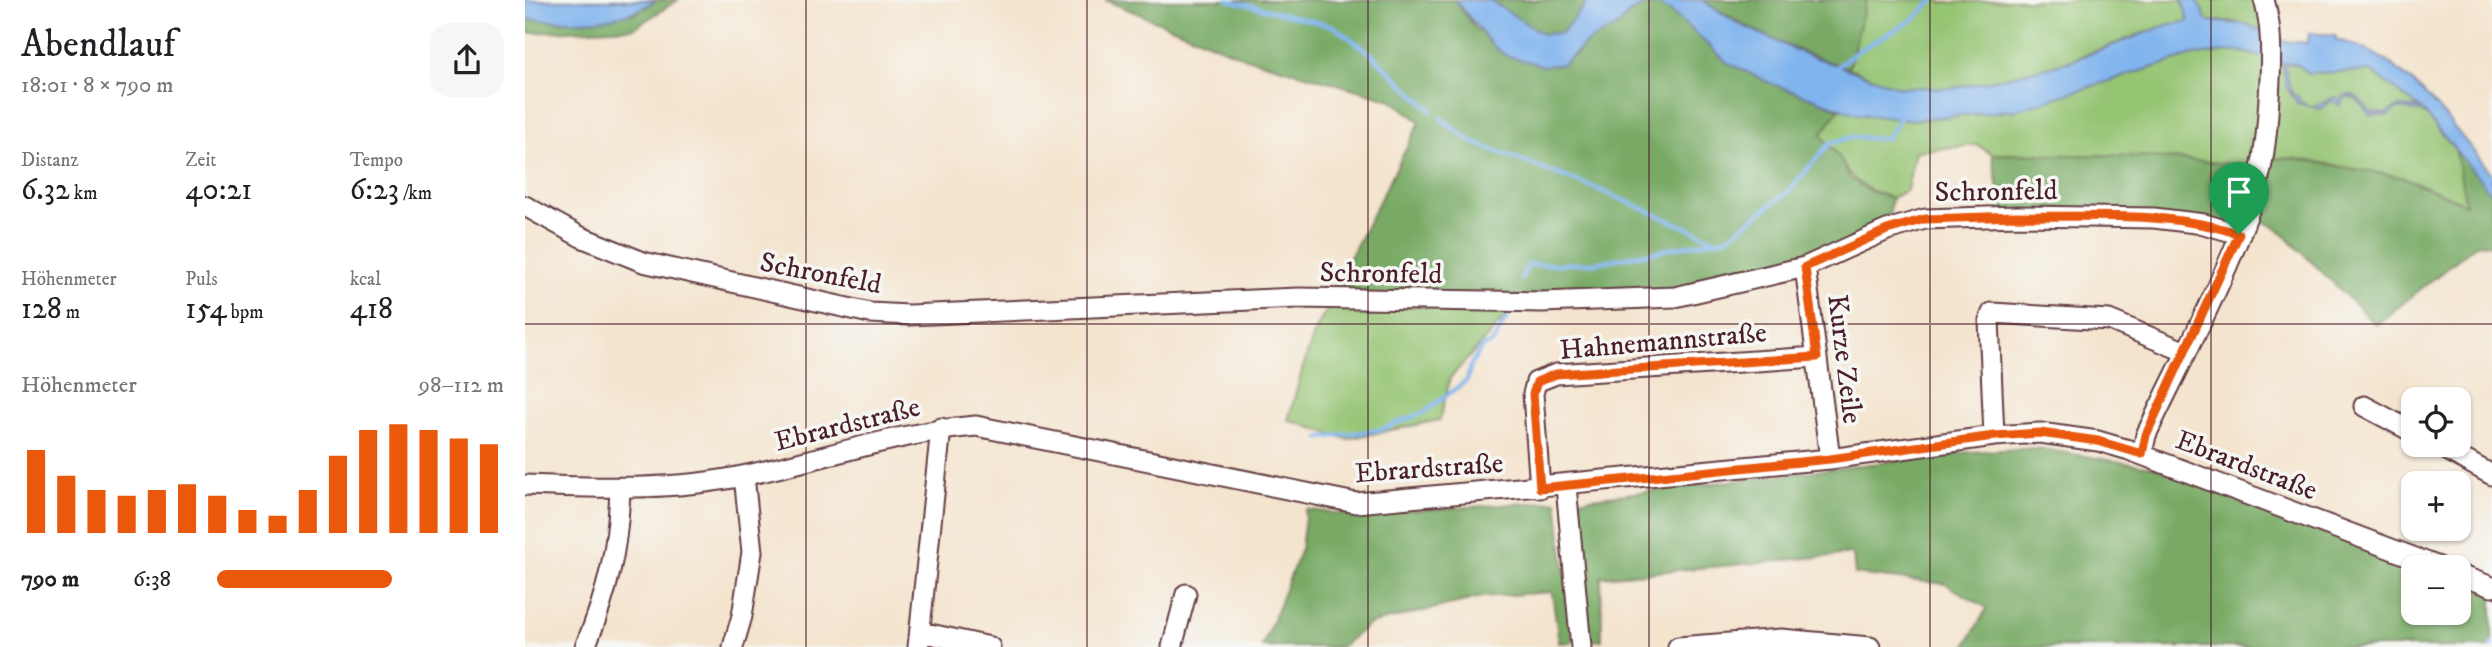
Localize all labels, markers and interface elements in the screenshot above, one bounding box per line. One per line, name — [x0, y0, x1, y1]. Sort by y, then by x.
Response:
text: Abendlauf — [21, 21, 175, 69]
button: share — [430, 23, 504, 97]
text: 18:01 · 8 × 790 m — [21, 71, 174, 100]
text: Distanz — [21, 149, 79, 172]
text: Zeit — [185, 149, 216, 172]
text: Tempo — [350, 149, 403, 172]
pin — [2209, 162, 2269, 234]
text: 6.32 — [21, 172, 70, 209]
text: 40:21 — [185, 172, 252, 209]
text: 6:23 — [350, 172, 399, 209]
street label: Schronfeld — [1934, 173, 2058, 210]
icon: arrive — [2220, 173, 2258, 211]
text: km — [70, 182, 97, 205]
text: /km — [399, 182, 432, 205]
street label: Schronfeld — [757, 245, 884, 302]
street label: Schronfeld — [1319, 255, 1443, 292]
text: Höhenmeter — [21, 268, 117, 291]
text: Puls — [185, 268, 218, 291]
text: kcal — [350, 268, 381, 291]
text: 128 — [21, 291, 62, 328]
text: 154 — [185, 291, 227, 328]
text: 418 — [350, 291, 393, 328]
street label: Kurze Zeile — [1819, 293, 1870, 426]
text: m — [62, 301, 80, 324]
text: bpm — [227, 301, 264, 324]
street label: Hahnemannstraße — [1558, 315, 1768, 368]
text: Höhenmeter — [21, 371, 137, 400]
text: 98–112 m — [419, 371, 504, 400]
map controls — [2401, 387, 2471, 625]
button: locate — [2401, 387, 2471, 457]
street label: Ebrardstraße — [771, 390, 924, 459]
street label: Ebrardstraße — [2171, 422, 2322, 508]
street label: Ebrardstraße — [1354, 446, 1504, 491]
button: + — [2401, 471, 2471, 541]
button: − — [2401, 555, 2471, 625]
text: 790 m — [21, 565, 79, 594]
text: 6:38 — [133, 565, 171, 594]

